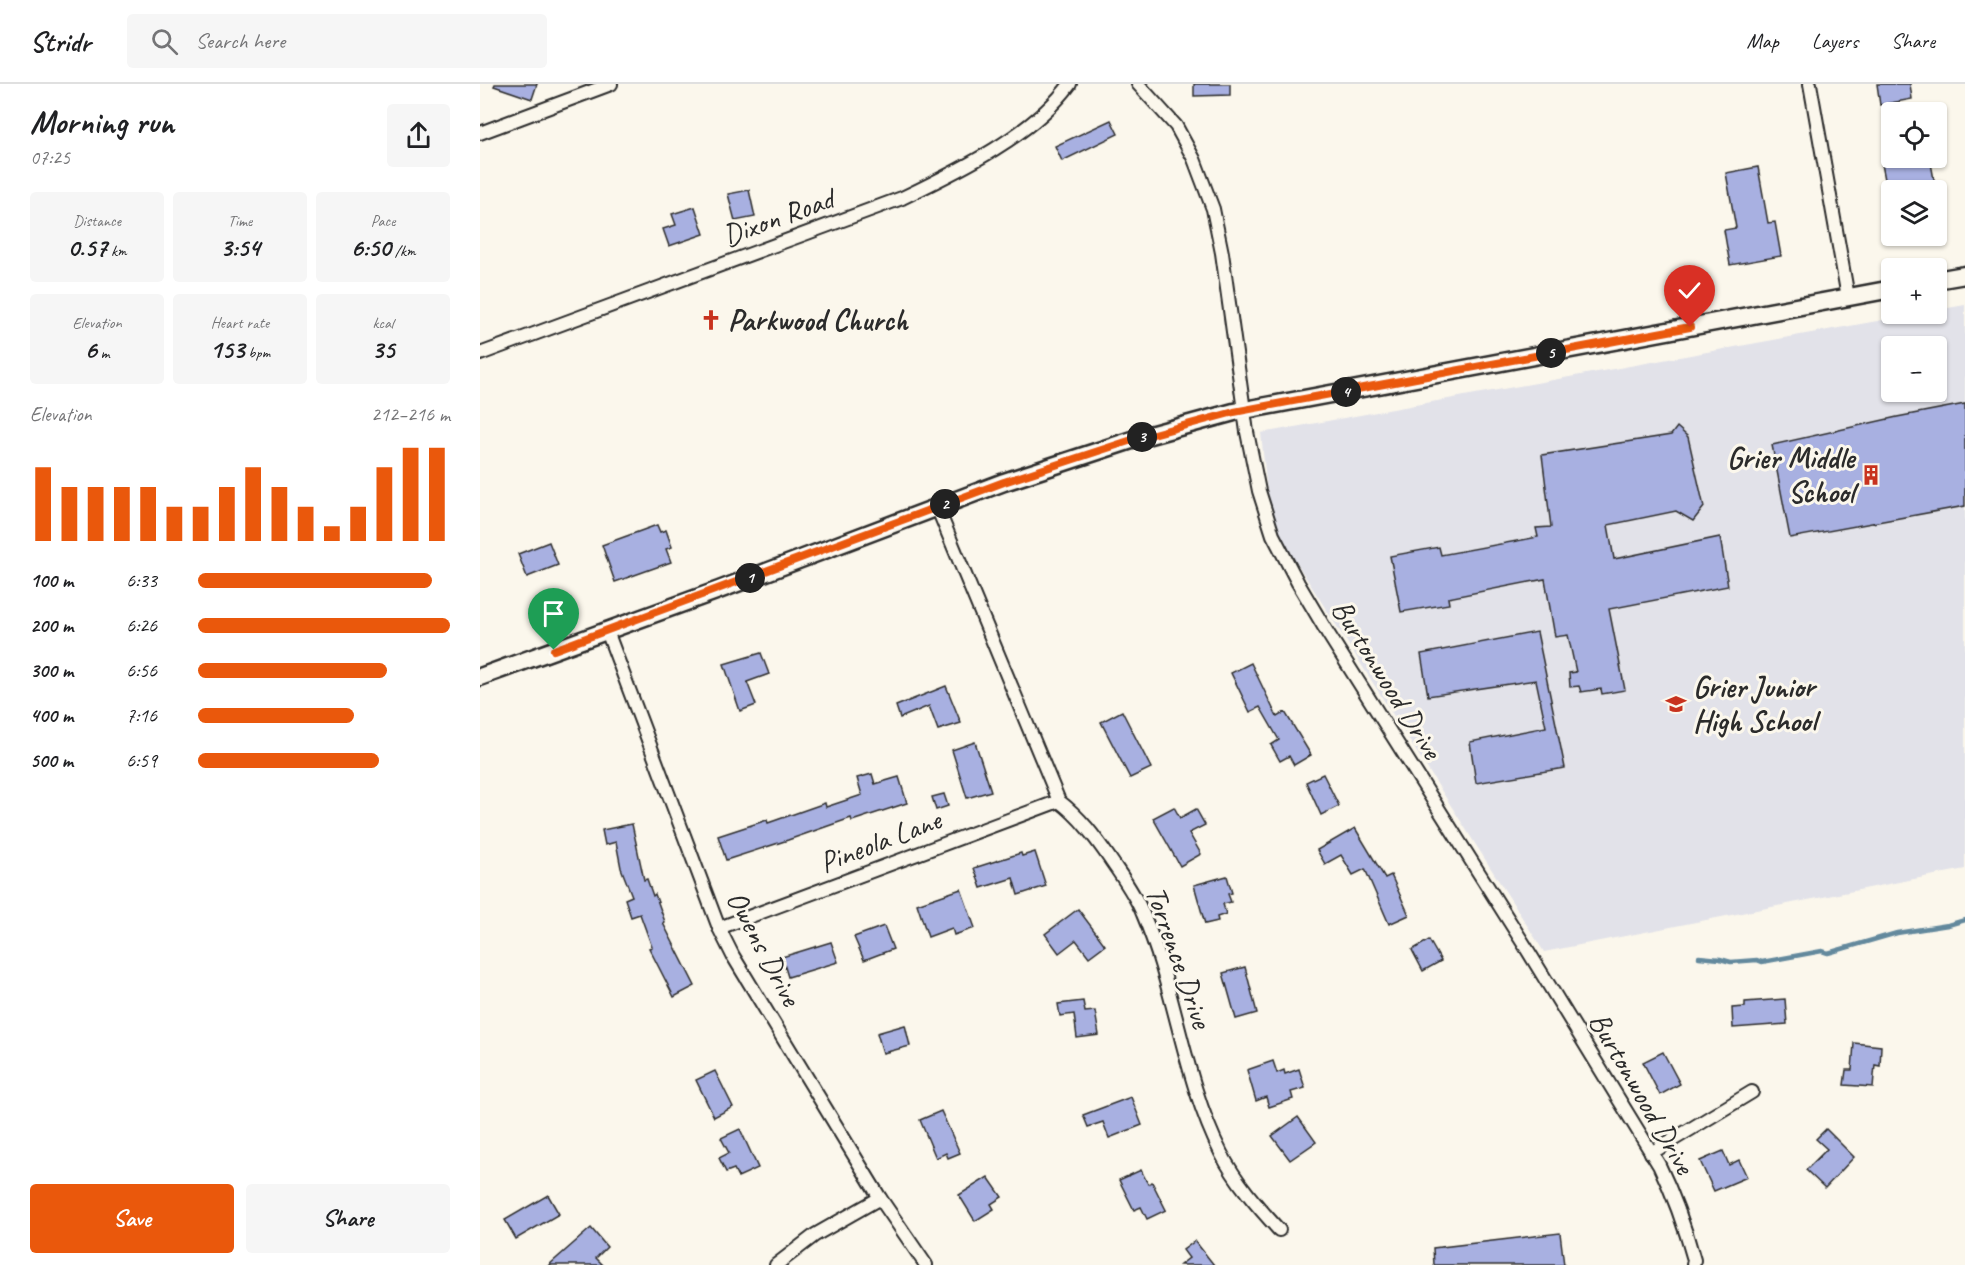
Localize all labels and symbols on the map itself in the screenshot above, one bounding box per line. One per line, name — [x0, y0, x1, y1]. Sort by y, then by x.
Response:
street label: Dixon Road — [717, 178, 843, 255]
pin — [1664, 265, 1715, 327]
place label: Parkwood Church — [728, 301, 909, 339]
church icon: Parkwood Church — [699, 308, 723, 332]
pin: 5 — [1536, 338, 1566, 368]
pin: 4 — [1331, 377, 1361, 407]
pin: 3 — [1127, 422, 1157, 452]
place label: Grier Middle School — [1727, 439, 1860, 511]
building icon: Grier Middle School — [1859, 463, 1883, 487]
pin: 2 — [930, 489, 960, 519]
pin: 1 — [735, 563, 765, 593]
pin — [528, 588, 579, 650]
street label: Burtonwood Drive — [1323, 592, 1452, 768]
place label: Grier Junior High School — [1693, 668, 1822, 740]
school or university icon: Grier Junior High School — [1664, 692, 1688, 716]
street label: Pineola Lane — [814, 800, 948, 882]
street label: Torrence Drive — [1137, 881, 1222, 1035]
street label: Owens Drive — [718, 884, 811, 1014]
street label: Burtonwood Drive — [1580, 1005, 1705, 1183]

